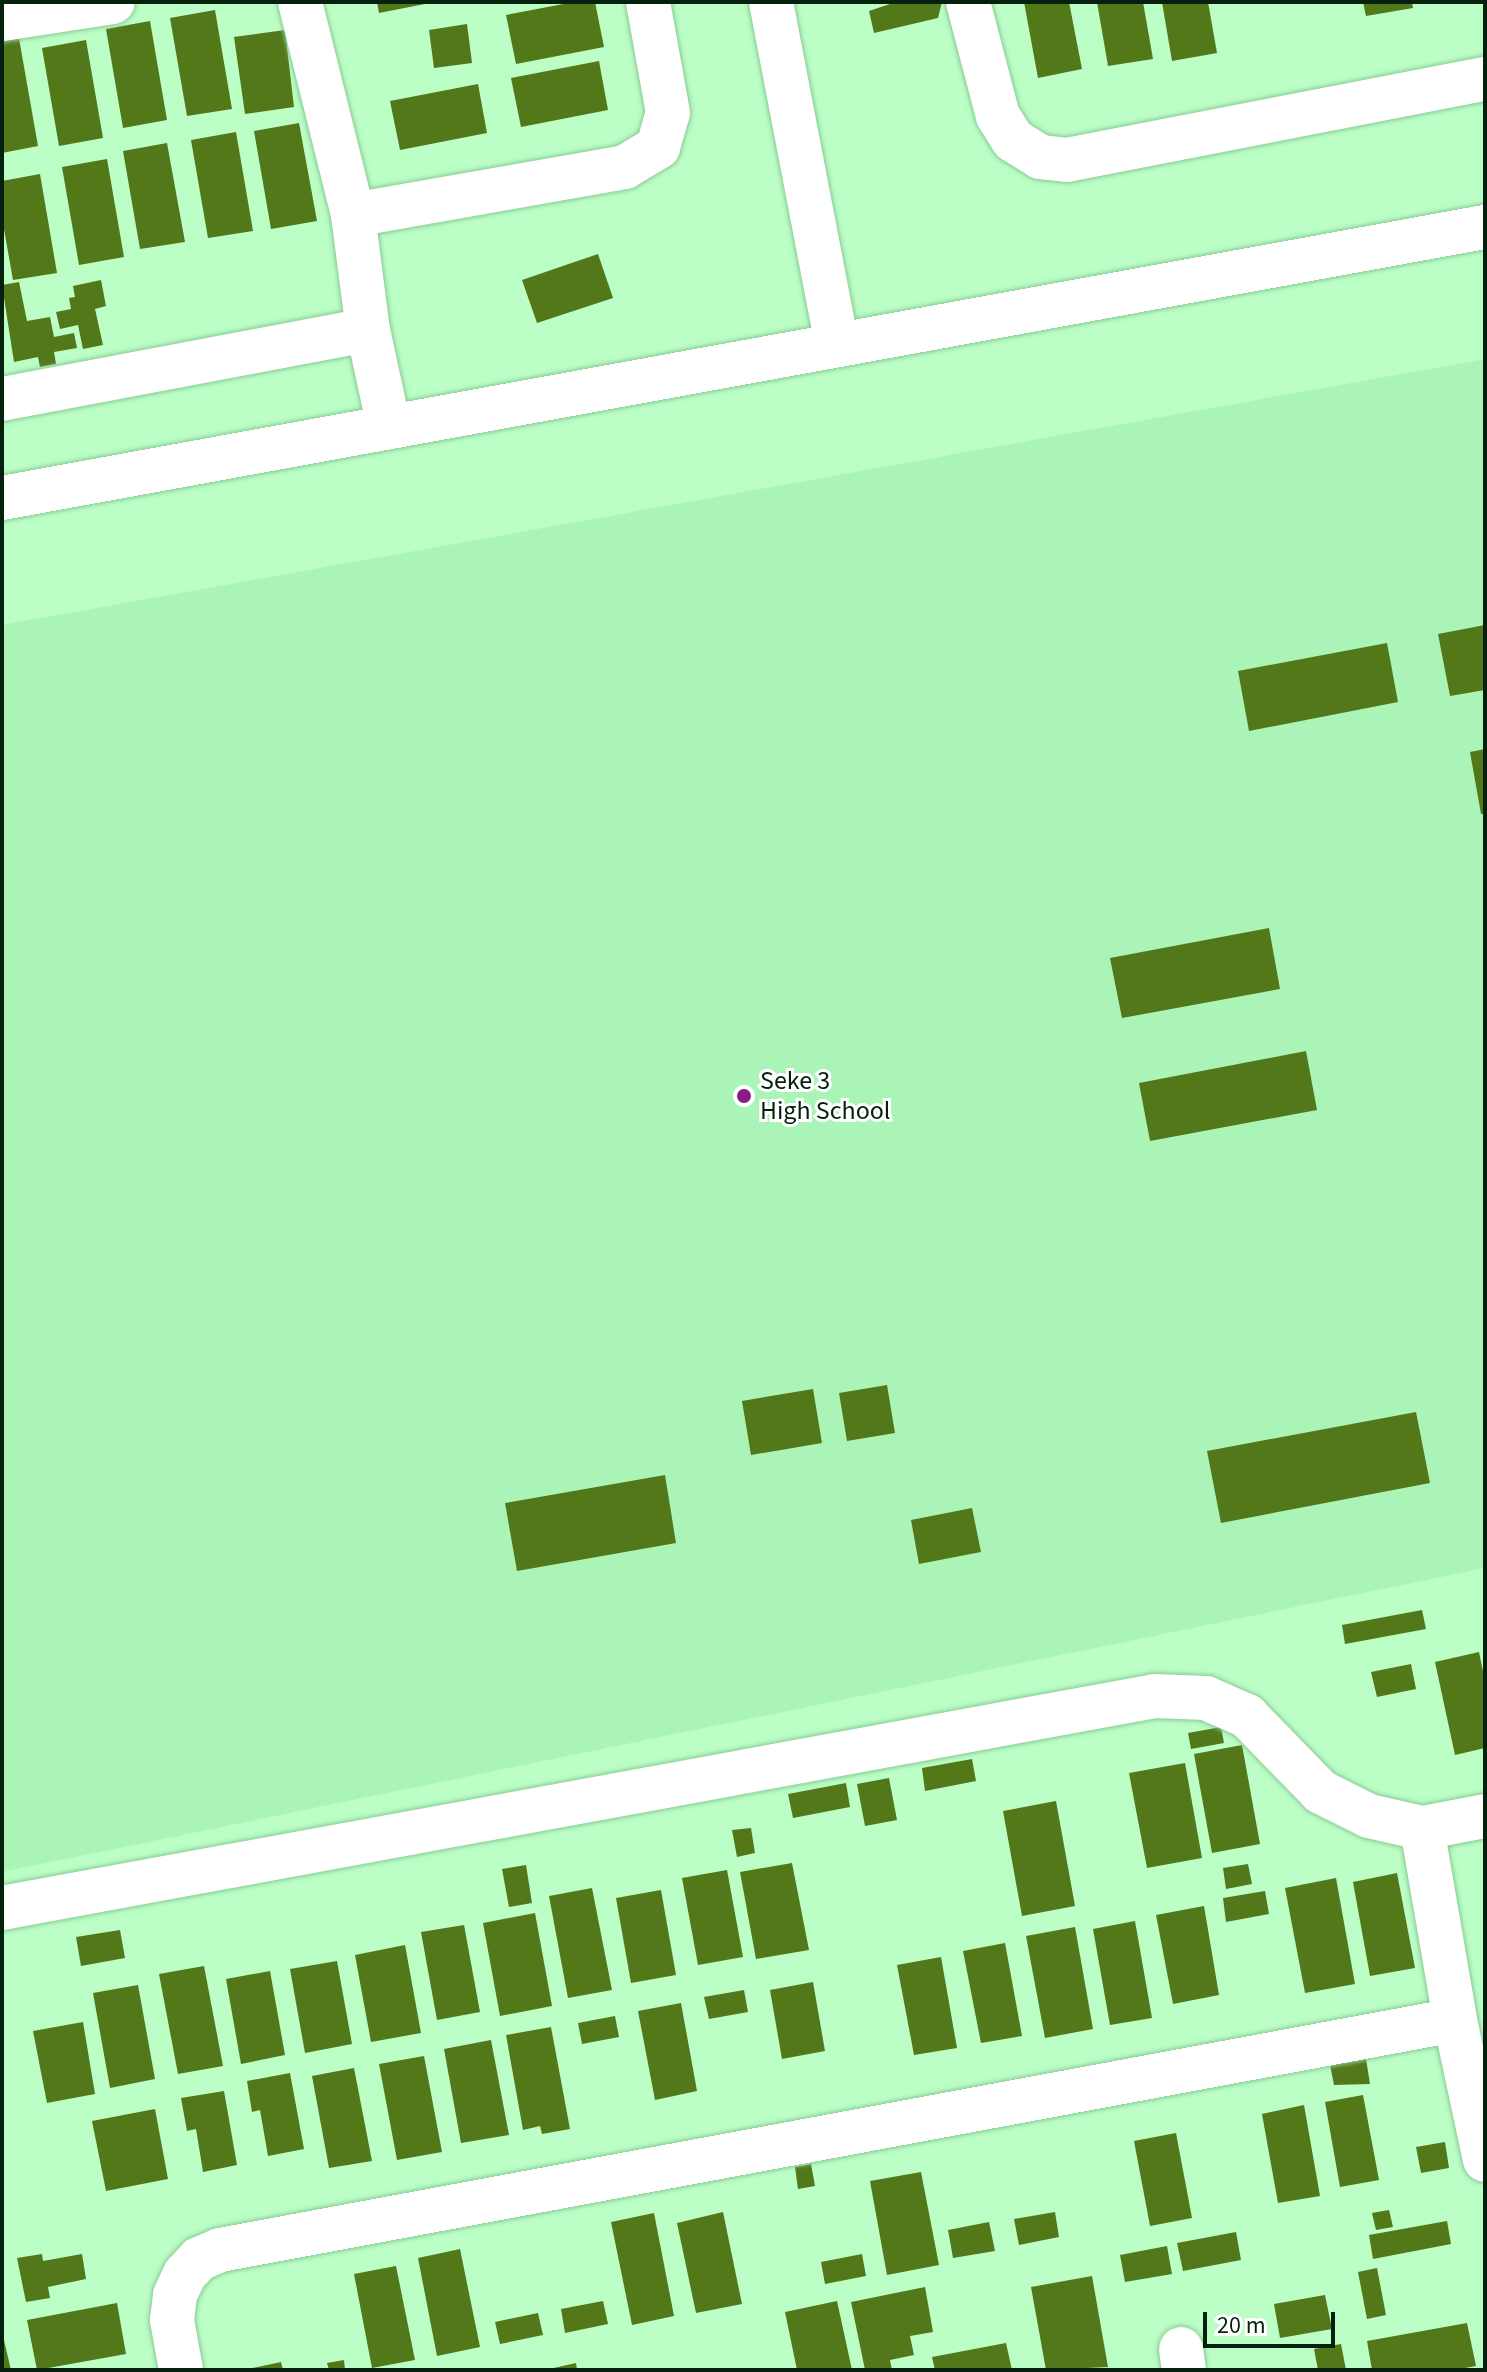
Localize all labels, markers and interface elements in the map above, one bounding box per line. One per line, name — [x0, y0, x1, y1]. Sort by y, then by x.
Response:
place label: Seke 3 High School — [760, 1065, 890, 1126]
marker: Seke 3 High School — [735, 1087, 753, 1105]
scale bar — [1207, 2296, 1339, 2346]
text: 20 m — [1217, 2308, 1266, 2343]

